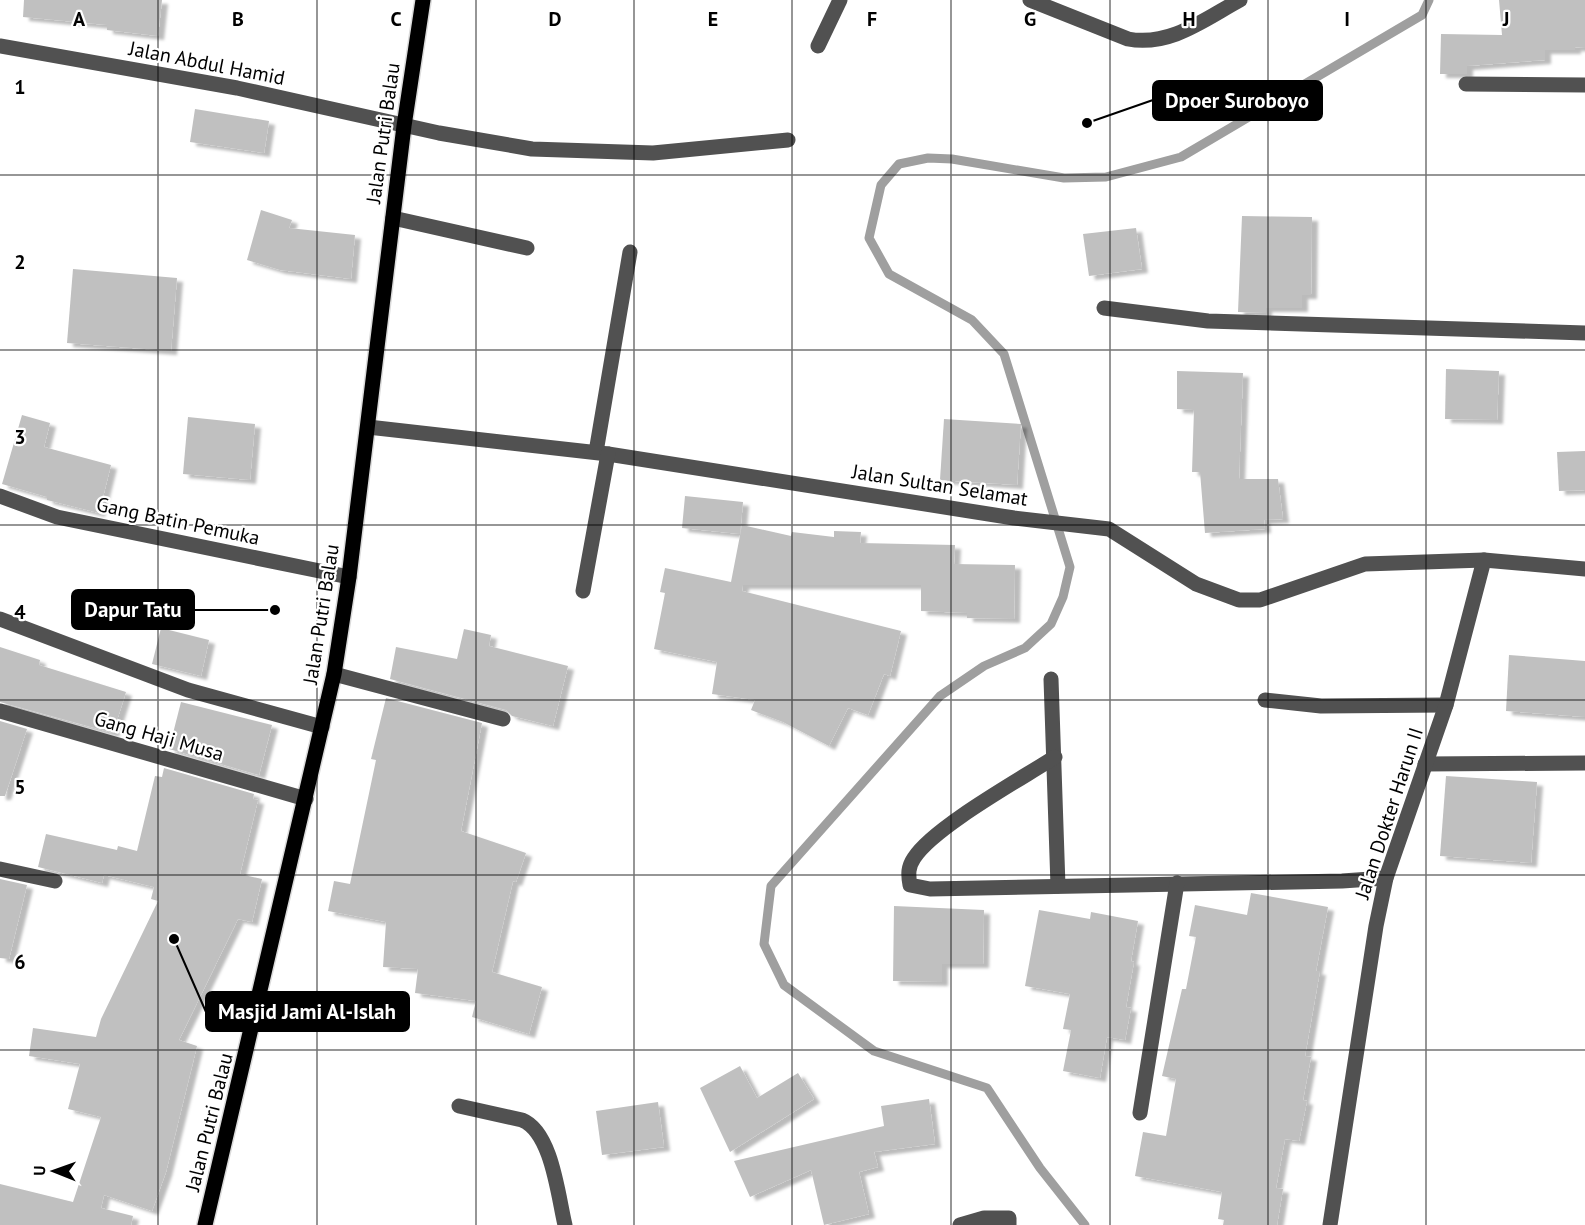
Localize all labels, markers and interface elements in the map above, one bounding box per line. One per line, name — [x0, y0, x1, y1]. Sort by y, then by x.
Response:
text: A — [73, 6, 86, 32]
text: B — [232, 6, 244, 32]
text: C — [390, 6, 402, 32]
text: D — [549, 6, 562, 32]
text: E — [708, 6, 718, 32]
text: F — [867, 6, 877, 32]
text: G — [1024, 6, 1036, 32]
text: H — [1182, 6, 1196, 32]
text: I — [1344, 6, 1350, 32]
text: J — [1502, 6, 1509, 32]
street label: Jalan Abdul Hamid — [126, 35, 287, 91]
street label: Jalan Putri Balau — [360, 61, 406, 206]
text: 1 — [14, 74, 26, 100]
callout: Dpoer Suroboyo — [1153, 81, 1322, 120]
text: Dpoer Suroboyo — [1165, 87, 1309, 114]
text: 2 — [14, 249, 26, 275]
text: 3 — [14, 424, 26, 450]
street label: Jalan Sultan Selamat — [849, 458, 1030, 512]
street label: Gang Batin Pemuka — [94, 491, 262, 551]
street label: Jalan Putri Balau — [297, 542, 345, 687]
callout: Dapur Tatu — [72, 590, 194, 629]
text: Dapur Tatu — [84, 596, 182, 623]
text: 4 — [14, 599, 26, 625]
street label: Gang Haji Musa — [91, 705, 227, 767]
street label: Jalan Dokter Harun II — [1349, 724, 1429, 903]
text: 5 — [14, 774, 26, 800]
text: 6 — [14, 949, 26, 975]
callout: Masjid Jami Al-Islah — [206, 992, 409, 1031]
text: Masjid Jami Al-Islah — [218, 998, 396, 1025]
street label: Jalan Putri Balau — [179, 1050, 239, 1195]
north arrow — [24, 1141, 84, 1201]
text: U — [29, 1166, 49, 1176]

